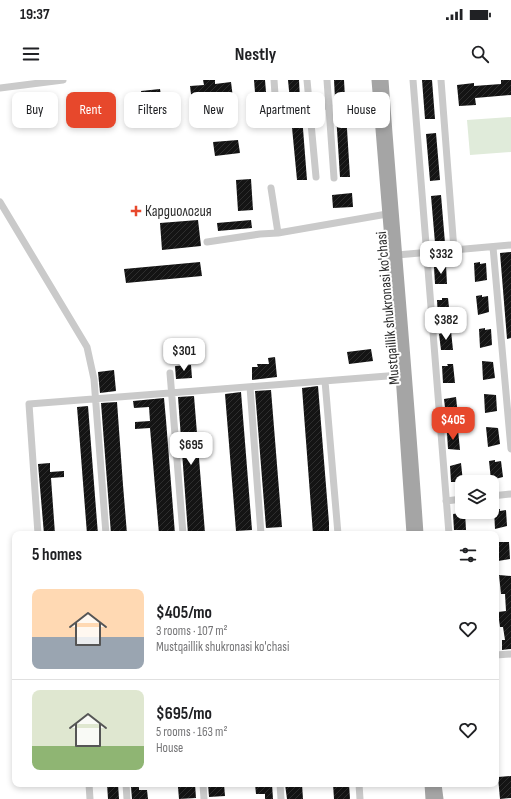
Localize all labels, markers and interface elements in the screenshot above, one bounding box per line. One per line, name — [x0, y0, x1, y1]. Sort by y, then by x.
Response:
text: 19:37 — [20, 5, 50, 24]
icon: menu — [20, 43, 42, 65]
icon: search — [469, 43, 491, 65]
text: Nestly — [235, 44, 276, 65]
chip: Buy — [12, 92, 58, 128]
chip: Rent — [66, 92, 116, 128]
chip: Filters — [124, 92, 181, 128]
chip: New — [189, 92, 238, 128]
chip: Apartment — [246, 92, 325, 128]
chip: House — [333, 92, 390, 128]
place label: Кардиология — [145, 202, 212, 221]
marker: Кардиология — [130, 205, 142, 217]
street label: Mustqaillik shukronasi ko'chasi — [372, 230, 404, 385]
pin: $332 — [417, 241, 465, 275]
text: $332 — [429, 246, 453, 262]
pin: $382 — [422, 307, 470, 341]
text: $382 — [434, 312, 458, 328]
pin: $301 — [160, 338, 208, 372]
text: $301 — [172, 343, 196, 359]
pin: $405 — [429, 407, 477, 441]
text: $405 — [441, 412, 465, 428]
pin: $695 — [167, 432, 215, 466]
text: $695 — [179, 437, 203, 453]
map controls — [455, 475, 499, 519]
button: layers — [455, 475, 499, 519]
icon: filters — [457, 544, 479, 566]
text: 5 homes — [32, 545, 82, 565]
text: $405/mo — [156, 603, 212, 623]
icon: home — [64, 605, 112, 653]
icon: heart — [457, 618, 479, 640]
text: 3 rooms · 107 m² — [156, 623, 228, 639]
text: Mustqaillik shukronasi ko'chasi — [156, 639, 289, 655]
text: $695/mo — [156, 704, 212, 724]
icon: home — [64, 706, 112, 754]
icon: heart — [457, 719, 479, 741]
text: 5 rooms · 163 m² — [156, 724, 227, 740]
text: House — [156, 740, 183, 756]

